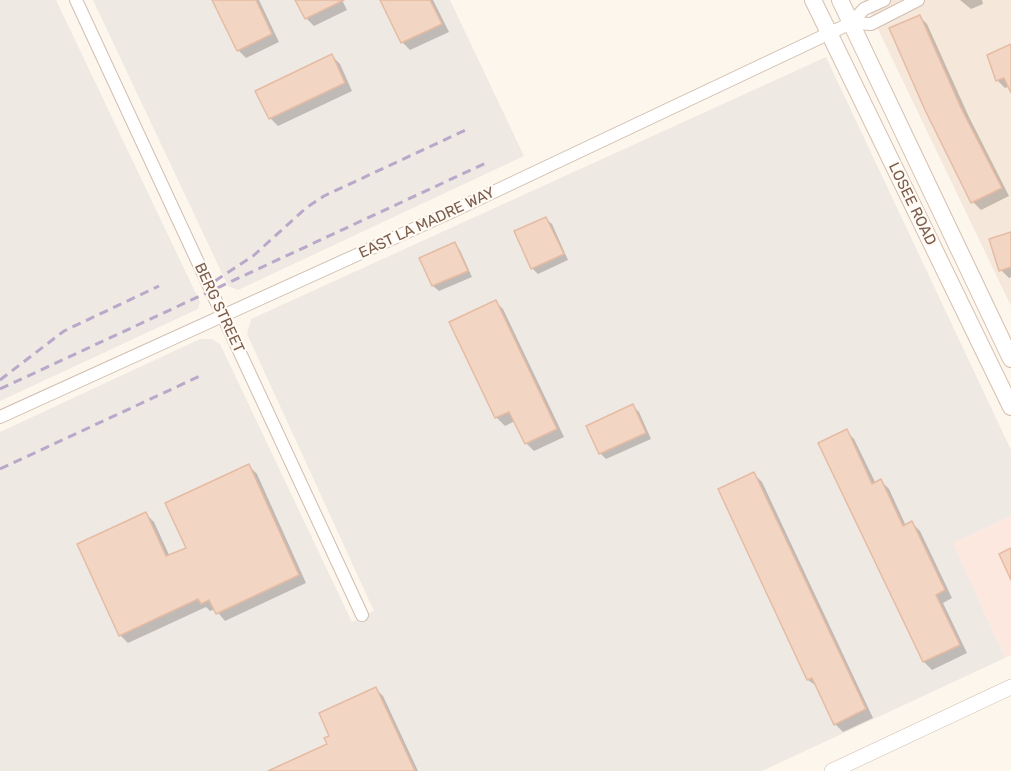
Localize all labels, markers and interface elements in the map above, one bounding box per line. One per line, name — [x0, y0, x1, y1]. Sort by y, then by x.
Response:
street label: LOSEE ROAD — [884, 160, 940, 248]
street label: EAST LA MADRE WAY — [356, 184, 498, 262]
street label: BERG STREET — [190, 260, 248, 356]

